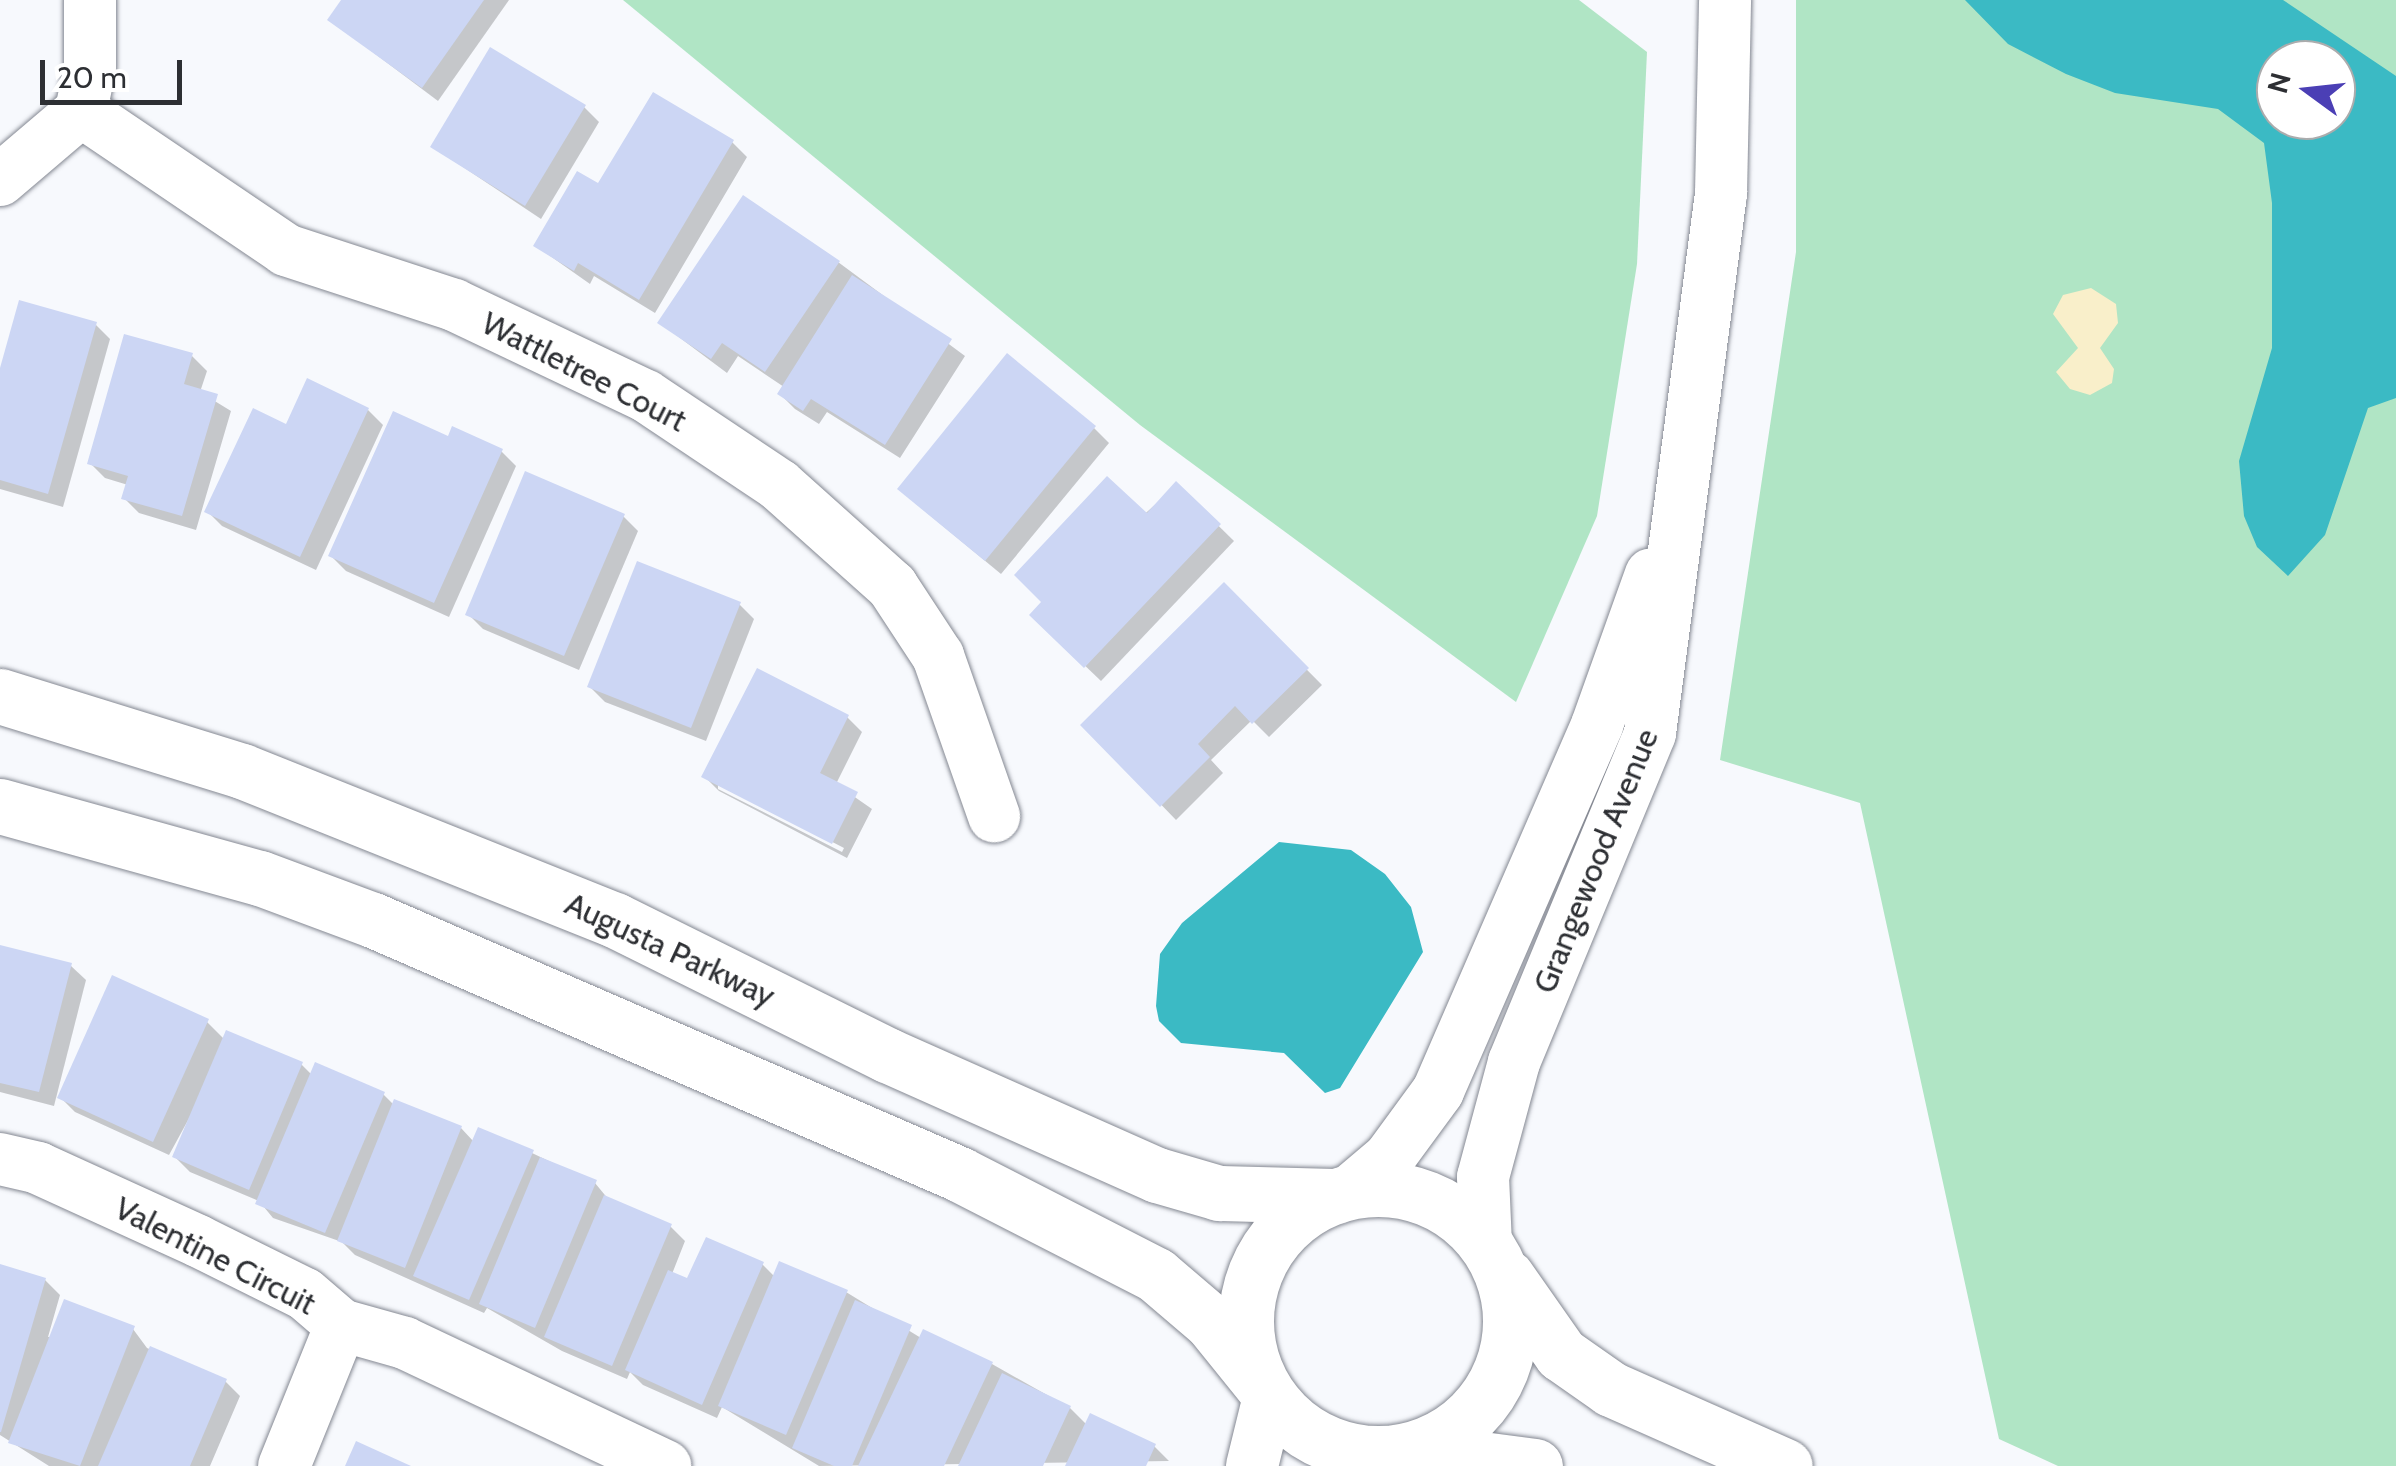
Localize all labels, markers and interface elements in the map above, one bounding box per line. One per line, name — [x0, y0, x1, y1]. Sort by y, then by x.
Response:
scale bar — [45, 40, 188, 102]
north arrow — [2256, 40, 2356, 140]
text: 20 m — [57, 59, 127, 96]
text: N — [2260, 69, 2298, 97]
street label: Wattletree Court — [475, 304, 693, 440]
street label: Grangewood Avenue — [1525, 723, 1667, 999]
street label: Augusta Parkway — [559, 885, 781, 1015]
street label: Valentine Circuit — [108, 1189, 322, 1323]

